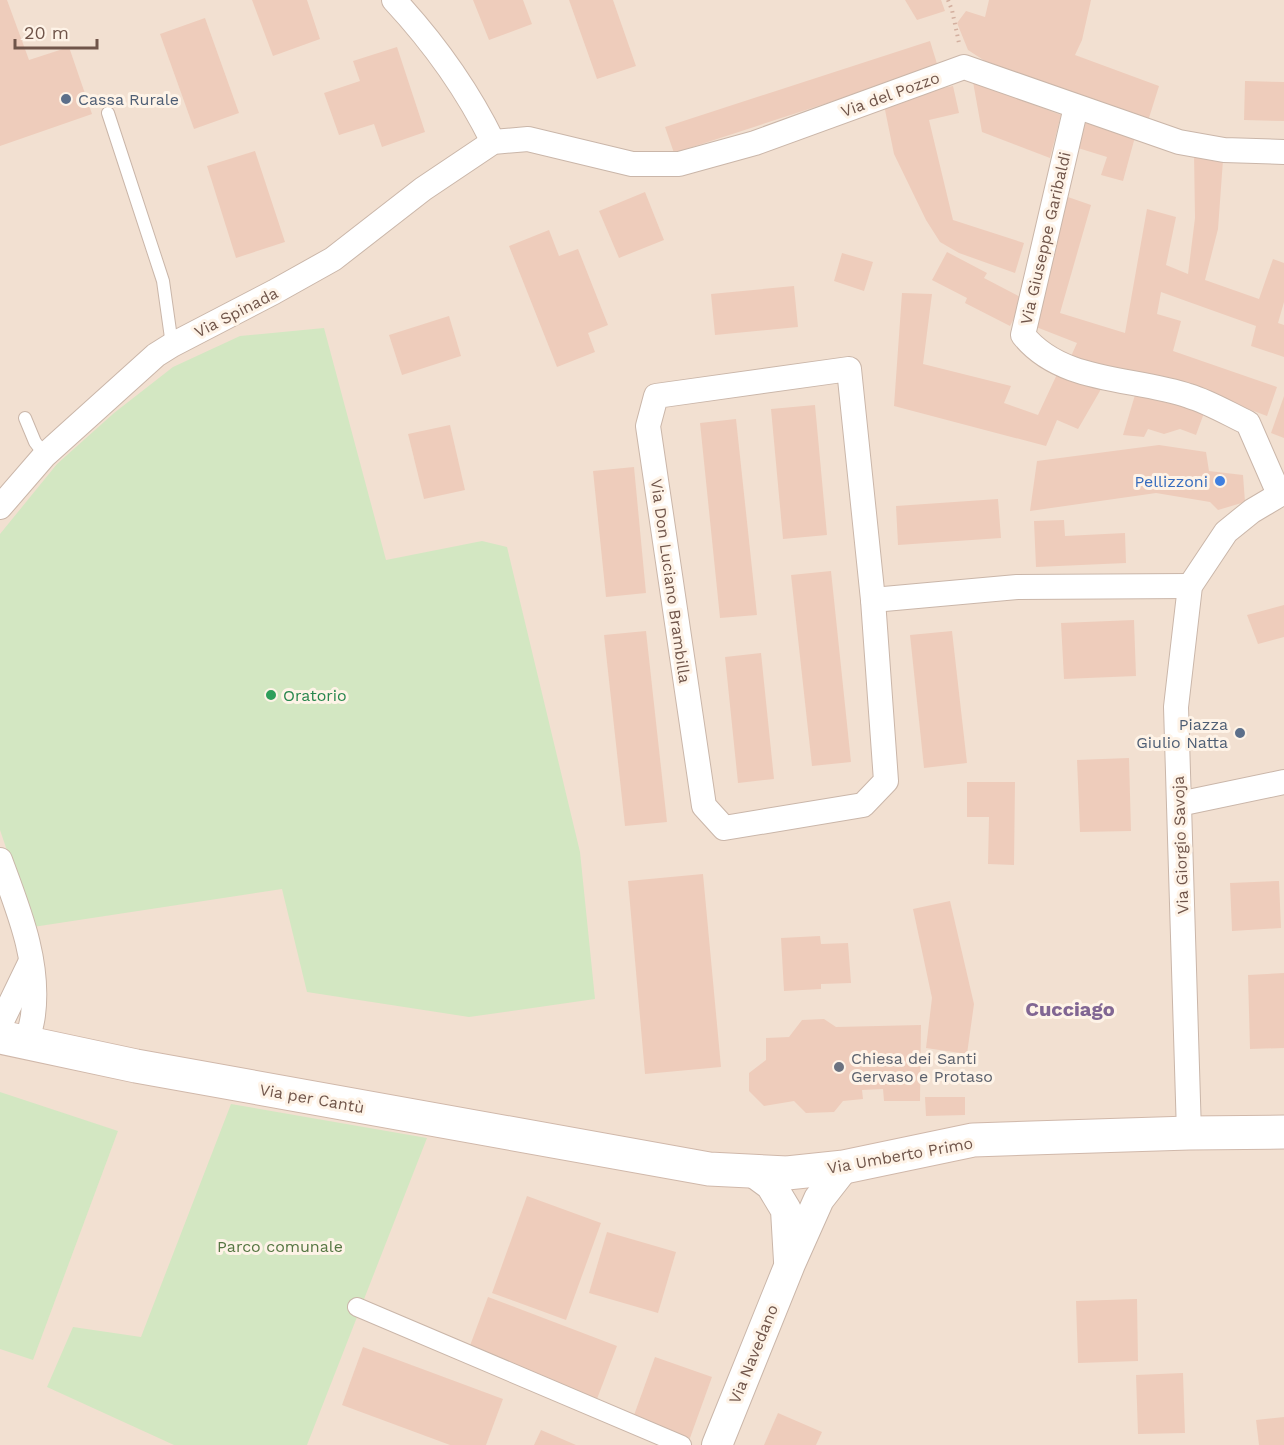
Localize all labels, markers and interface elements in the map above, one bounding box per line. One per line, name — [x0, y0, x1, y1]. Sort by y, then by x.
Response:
scale bar — [15, 12, 98, 50]
text: 20 m — [24, 22, 69, 43]
street label: Via del Pozzo — [838, 68, 942, 121]
place label: Cassa Rurale — [78, 90, 179, 109]
marker: Cassa Rurale — [59, 92, 73, 106]
street label: Via Giuseppe Garibaldi — [1016, 150, 1075, 326]
street label: Via Spinada — [191, 283, 281, 342]
place label: Pellizzoni — [1134, 472, 1208, 491]
marker: Pellizzoni — [1213, 474, 1227, 488]
street label: Via Don Luciano Brambilla — [647, 478, 694, 684]
place label: Oratorio — [283, 686, 347, 705]
marker: Oratorio — [264, 688, 278, 702]
place label: Piazza Giulio Natta — [1136, 715, 1228, 752]
marker: Piazza Giulio Natta — [1233, 726, 1247, 740]
street label: Via Giorgio Savoja — [1169, 776, 1192, 914]
district label: Cucciago — [1025, 997, 1115, 1021]
place label: Chiesa dei Santi Gervaso e Protaso — [851, 1049, 993, 1086]
marker: Chiesa dei Santi Gervaso e Protaso — [832, 1060, 846, 1074]
street label: Via per Cantù — [258, 1080, 366, 1117]
street label: Via Umberto Primo — [826, 1133, 974, 1178]
park label: Parco comunale — [217, 1237, 343, 1256]
street label: Via Navedano — [725, 1302, 782, 1407]

